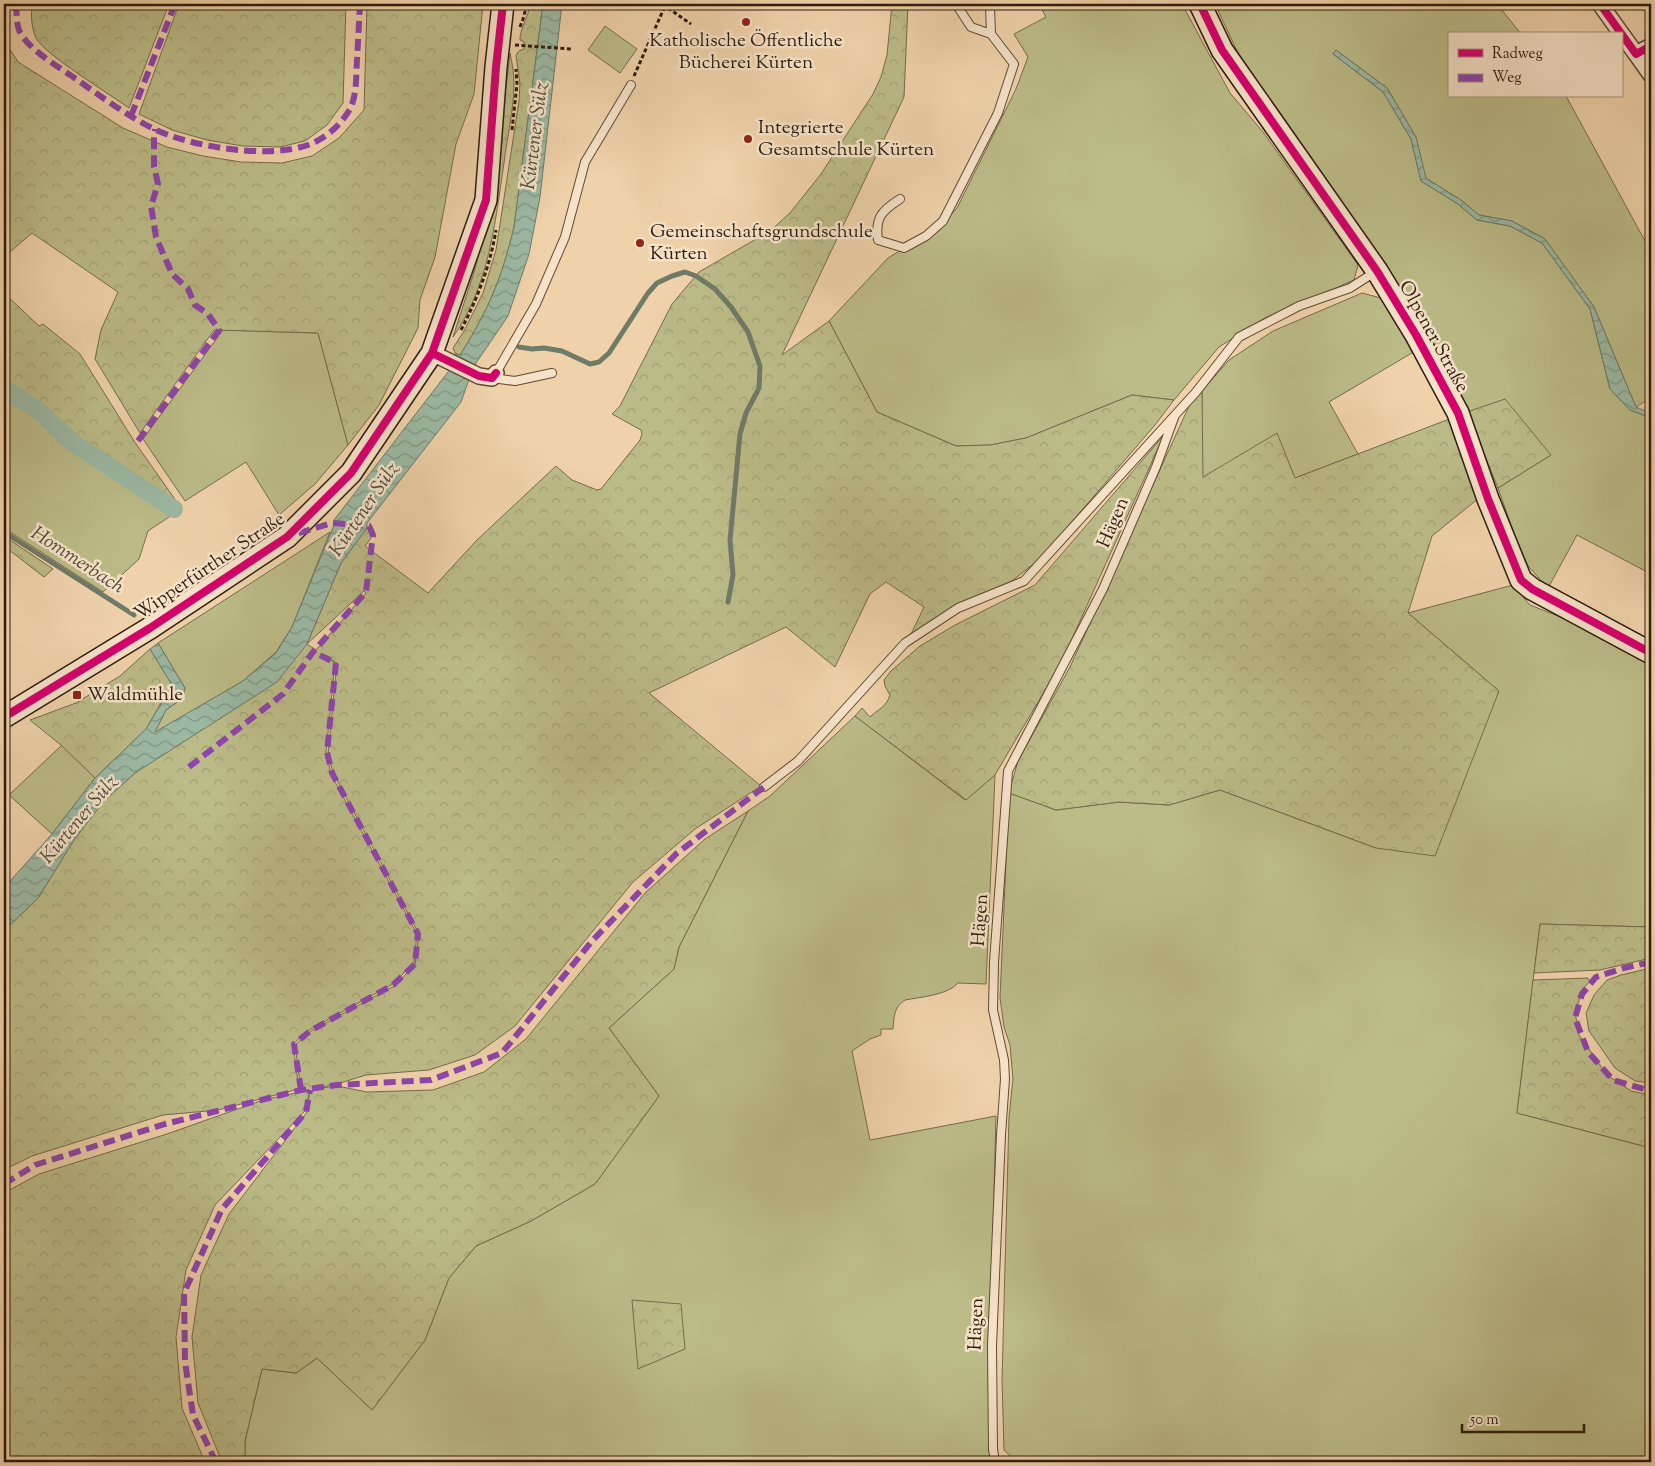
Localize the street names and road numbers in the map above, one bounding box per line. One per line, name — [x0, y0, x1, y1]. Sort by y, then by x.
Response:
street label: Olpener Straße — [1391, 276, 1475, 398]
street label: Hägen — [1091, 493, 1137, 553]
street label: Wipperfürther Straße — [129, 506, 291, 628]
street label: Hägen — [966, 893, 996, 947]
street label: Hägen — [963, 1297, 991, 1351]

